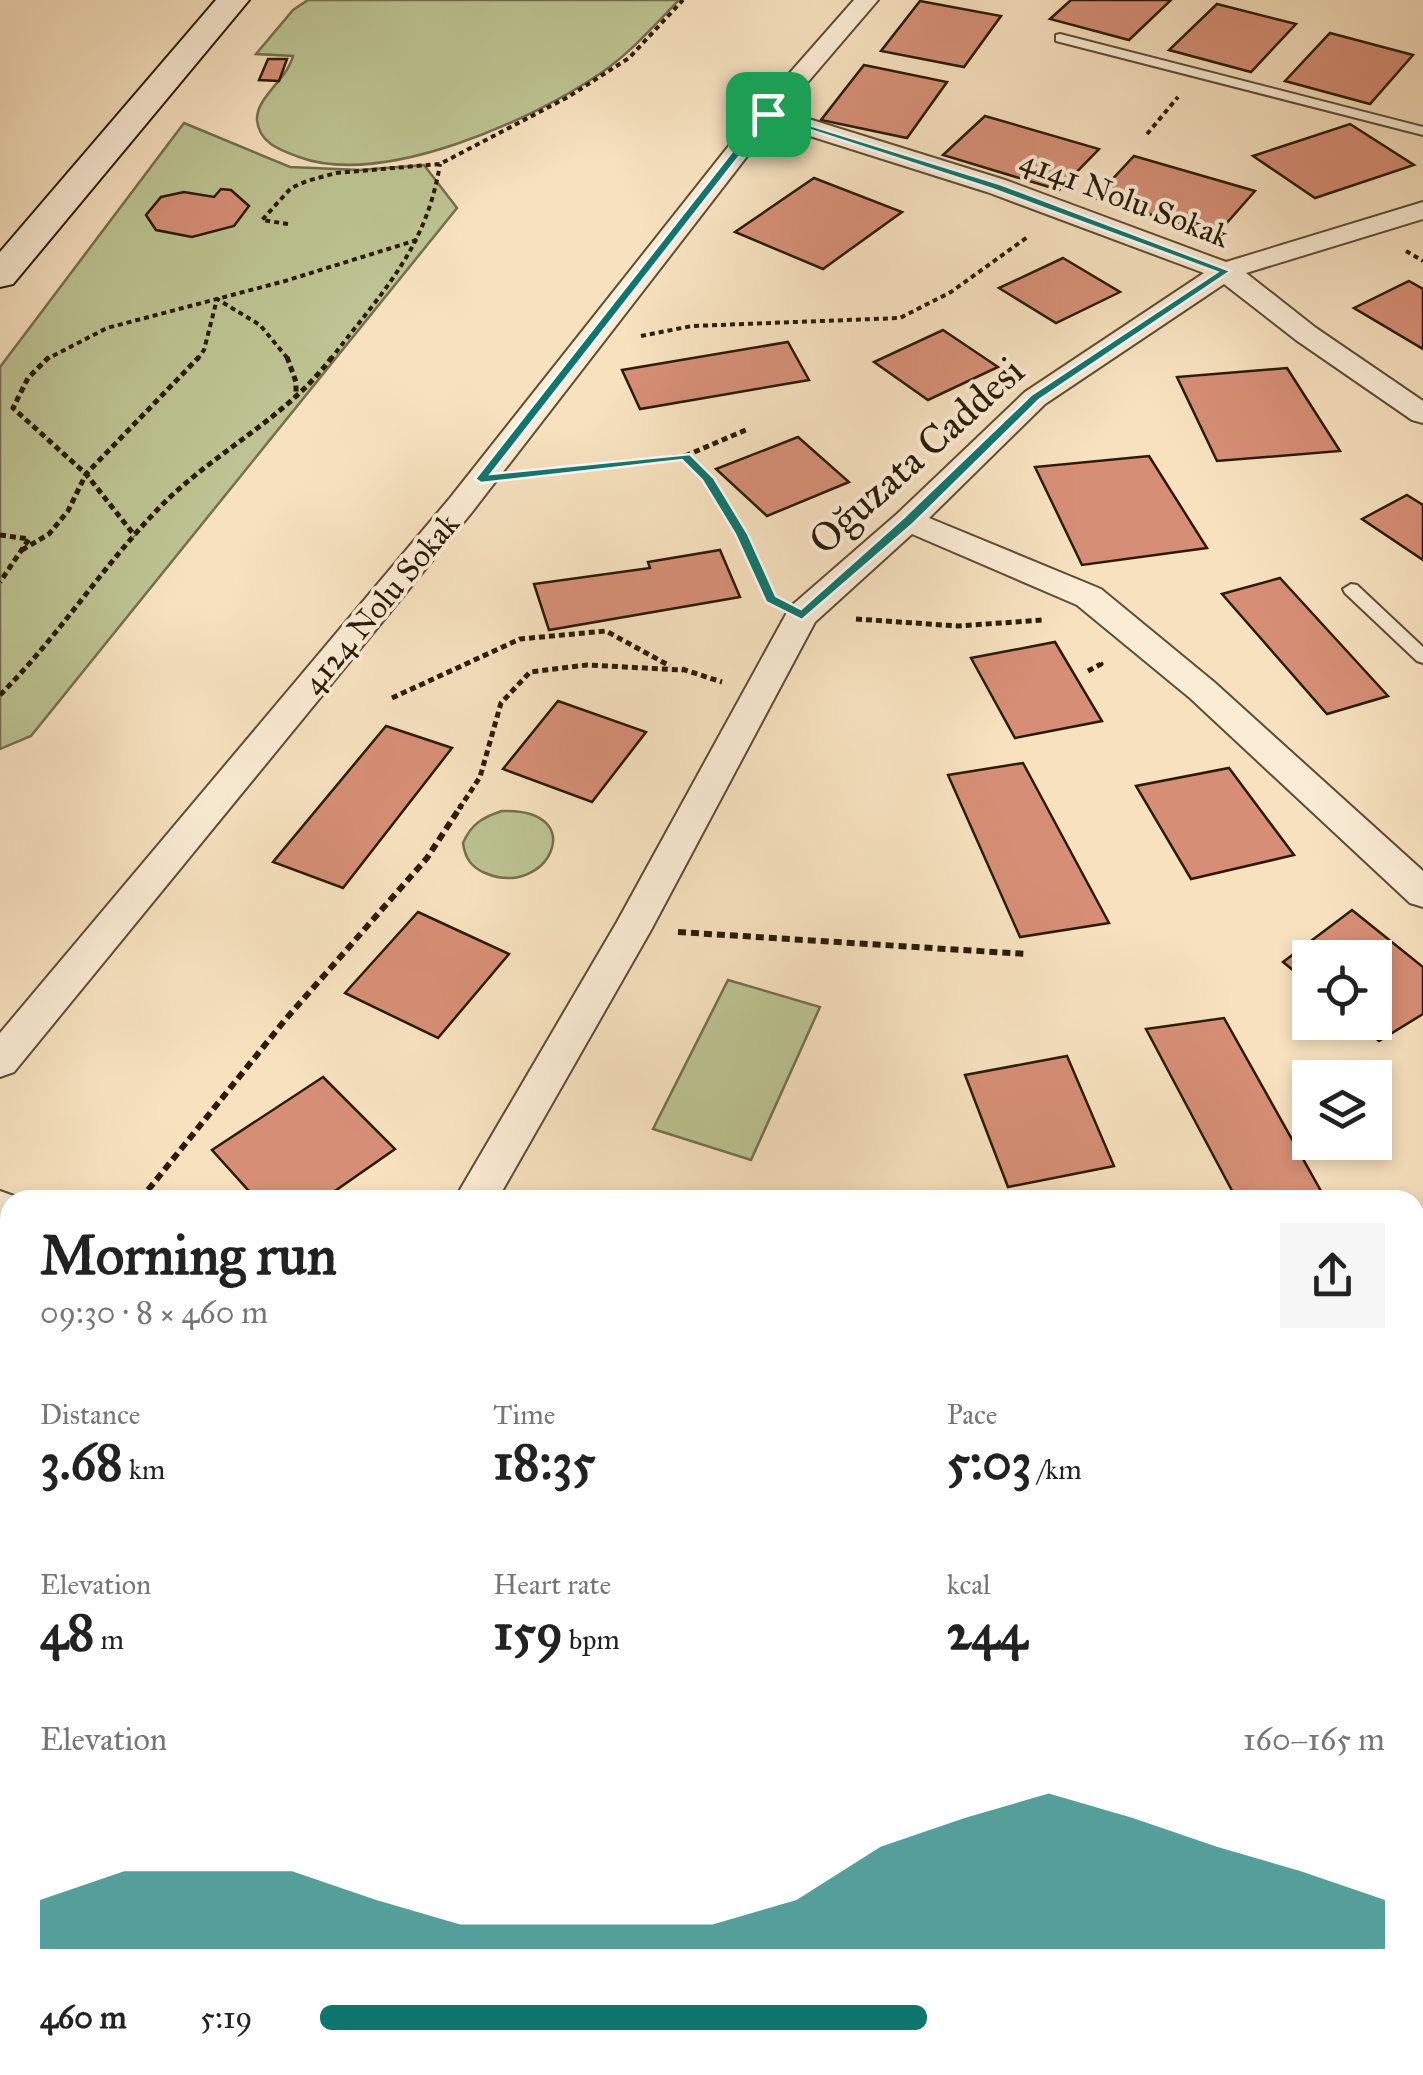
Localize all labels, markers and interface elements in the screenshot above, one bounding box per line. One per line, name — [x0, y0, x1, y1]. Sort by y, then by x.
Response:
pin — [726, 72, 811, 157]
icon: arrive — [741, 87, 796, 142]
street label: 4141 Nolu Sokak — [1015, 141, 1235, 256]
street label: Oğuzata Caddesi — [799, 346, 1034, 565]
street label: 4124 Nolu Sokak — [293, 505, 467, 702]
map controls — [1292, 940, 1392, 1160]
button: locate — [1292, 940, 1392, 1040]
button: layers — [1292, 1060, 1392, 1160]
text: Morning run — [40, 1222, 337, 1289]
button: share — [1280, 1223, 1385, 1328]
text: 09:30 · 8 × 460 m — [40, 1293, 268, 1332]
text: Distance — [40, 1397, 140, 1432]
text: Time — [493, 1397, 555, 1432]
text: Pace — [947, 1397, 997, 1432]
text: 3.68 — [40, 1432, 123, 1493]
text: 18:35 — [493, 1432, 596, 1493]
text: 5:03 — [947, 1432, 1032, 1493]
text: km — [123, 1452, 165, 1487]
text: /km — [1032, 1452, 1082, 1487]
text: Elevation — [40, 1567, 151, 1602]
text: Heart rate — [493, 1567, 611, 1602]
text: kcal — [947, 1567, 991, 1602]
text: 48 — [40, 1602, 94, 1663]
text: 159 — [493, 1602, 563, 1663]
text: 244 — [947, 1602, 1027, 1663]
text: m — [94, 1622, 124, 1657]
text: bpm — [563, 1622, 620, 1657]
text: Elevation — [40, 1720, 167, 1759]
text: 160–165 m — [1243, 1720, 1385, 1759]
text: 460 m — [40, 1998, 127, 2037]
text: 5:19 — [200, 1998, 253, 2037]

